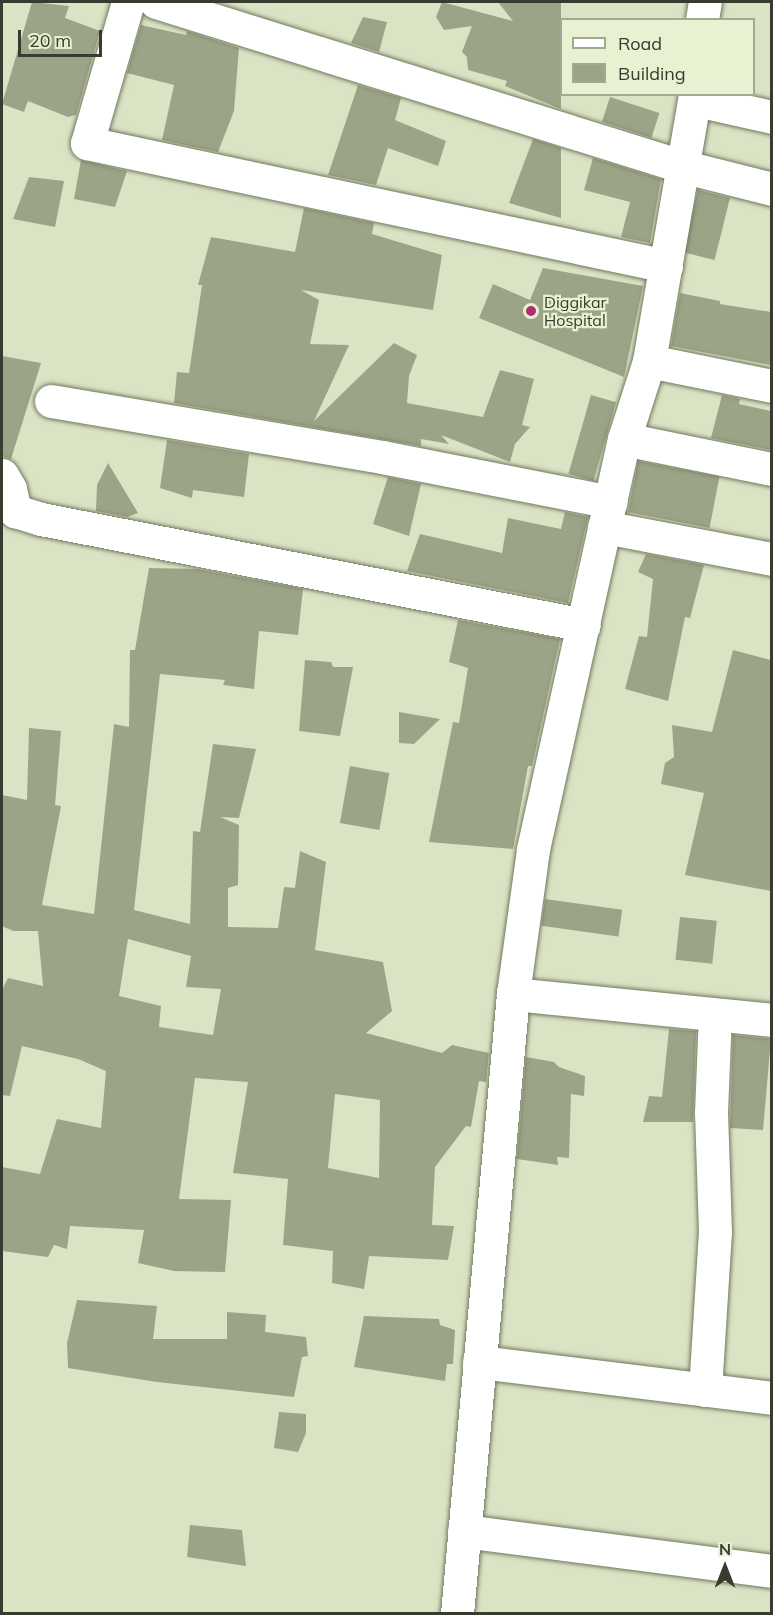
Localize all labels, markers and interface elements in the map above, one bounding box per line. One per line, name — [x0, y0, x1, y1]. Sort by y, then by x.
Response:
scale bar — [21, 18, 105, 56]
legend — [560, 18, 755, 96]
text: 20 m — [29, 29, 71, 52]
text: Road — [618, 32, 662, 55]
text: Building — [618, 62, 686, 85]
place label: Diggikar Hospital — [544, 292, 606, 330]
marker: Diggikar Hospital — [522, 302, 540, 320]
north arrow — [695, 1537, 755, 1597]
text: N — [719, 1539, 731, 1559]

